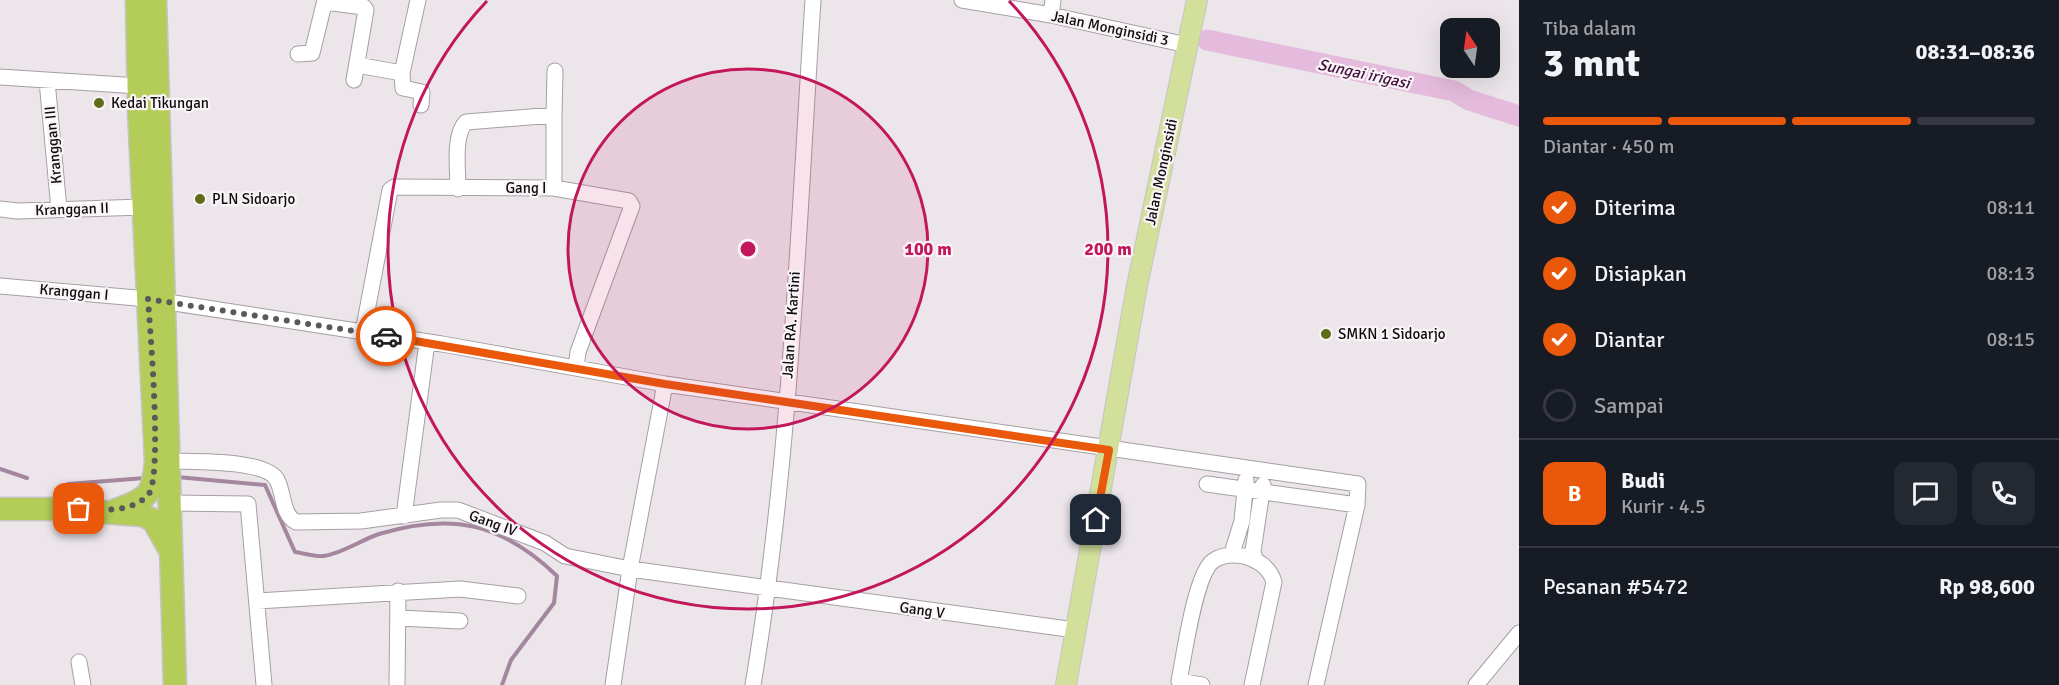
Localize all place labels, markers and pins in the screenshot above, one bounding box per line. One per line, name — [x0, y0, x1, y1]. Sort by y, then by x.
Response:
place label: Kedai Tikungan — [111, 94, 209, 112]
marker: Kedai Tikungan — [92, 96, 106, 110]
place label: PLN Sidoarjo — [212, 190, 295, 208]
marker: PLN Sidoarjo — [193, 192, 207, 206]
centre of rings — [738, 239, 758, 259]
place label: SMKN 1 Sidoarjo — [1338, 325, 1446, 343]
marker: SMKN 1 Sidoarjo — [1319, 327, 1333, 341]
pin — [53, 483, 104, 534]
pin — [1070, 494, 1121, 545]

